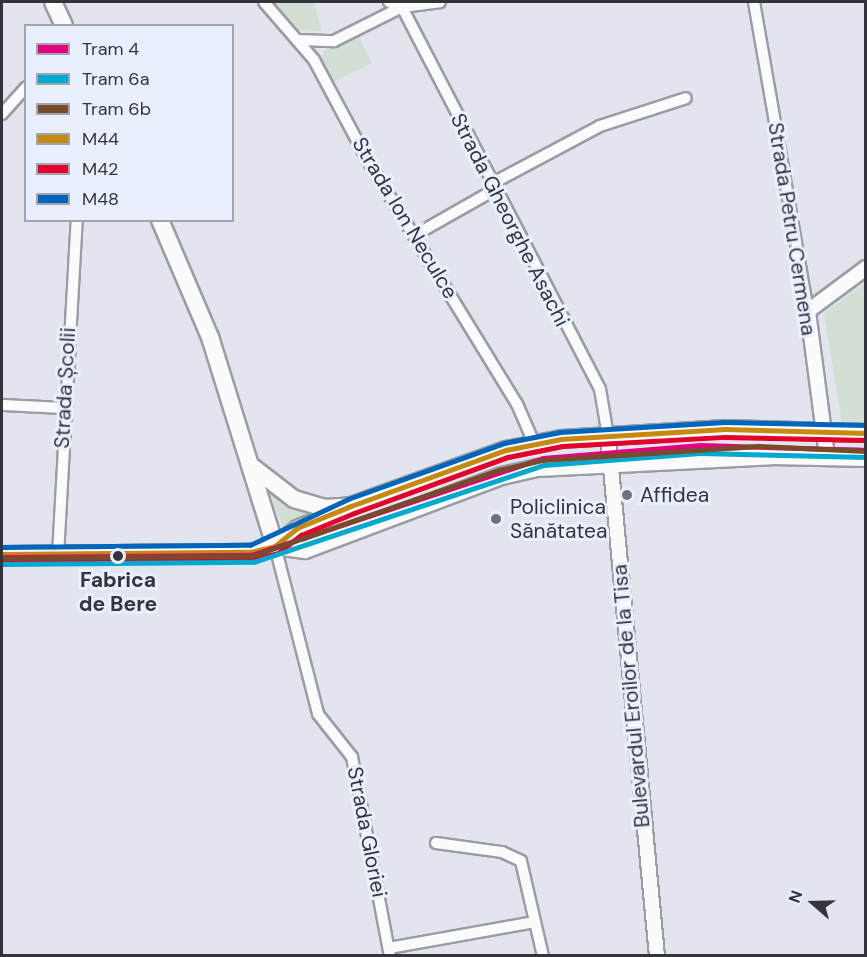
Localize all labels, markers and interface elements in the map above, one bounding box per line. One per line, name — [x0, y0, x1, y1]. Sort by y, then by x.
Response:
legend — [24, 24, 234, 222]
text: Tram 4 — [82, 37, 139, 61]
text: Tram 6a — [82, 67, 149, 91]
text: Tram 6b — [82, 97, 151, 121]
street label: Strada Gheorghe Asachi — [445, 109, 575, 331]
street label: Strada Petru Cermena — [763, 121, 821, 337]
text: M44 — [82, 127, 119, 151]
street label: Strada Ion Neculce — [347, 133, 463, 303]
text: M42 — [82, 157, 118, 181]
text: M48 — [82, 187, 119, 211]
street label: Strada Școlii — [49, 327, 81, 449]
place label: Affidea — [640, 482, 709, 508]
marker: Affidea — [618, 486, 636, 504]
place label: Policlinica Sănătatea — [510, 494, 607, 544]
marker: Policlinica Sănătatea — [487, 510, 505, 528]
marker: Fabrica de Bere — [109, 547, 127, 565]
street label: Bulevardul Eroilor de la Tisa — [607, 563, 655, 829]
place label: Fabrica de Bere — [79, 567, 157, 617]
street label: Strada Gloriei — [342, 765, 392, 899]
north arrow — [783, 873, 843, 933]
text: N — [784, 888, 807, 906]

